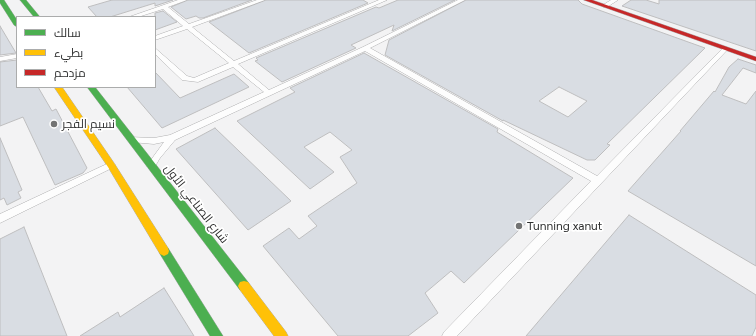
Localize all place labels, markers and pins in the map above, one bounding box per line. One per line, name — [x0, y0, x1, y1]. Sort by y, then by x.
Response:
place label: نسيم الفجر — [62, 117, 115, 131]
marker: نسيم الفجر — [49, 119, 59, 129]
place label: Tunning xanut — [527, 219, 602, 233]
marker: Tunning xanut — [514, 221, 524, 231]

